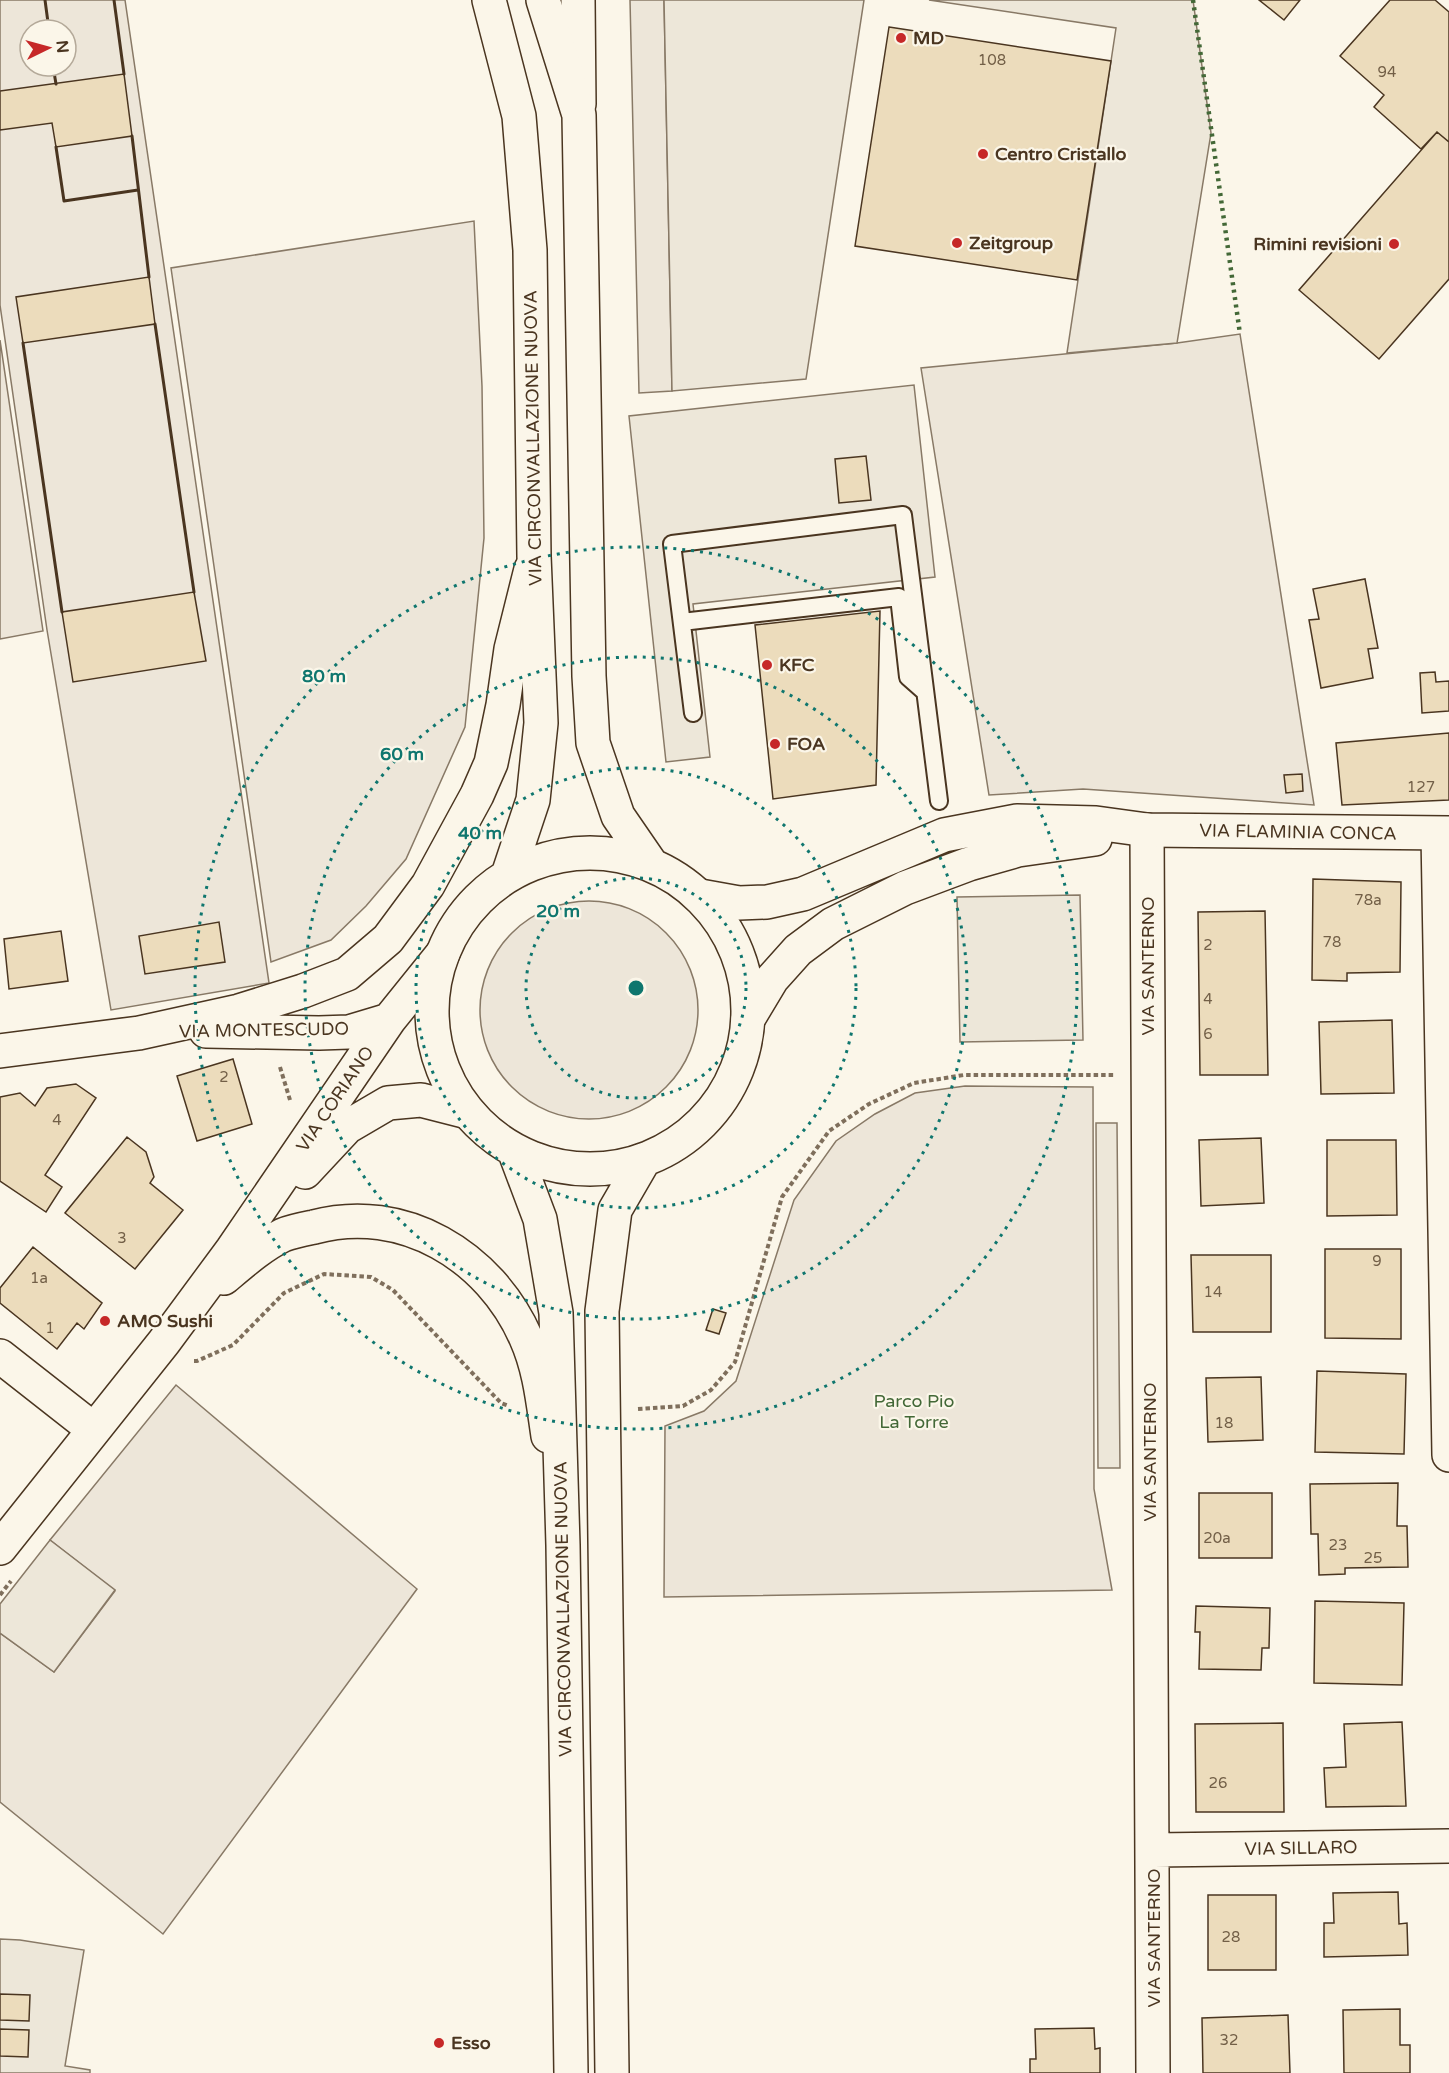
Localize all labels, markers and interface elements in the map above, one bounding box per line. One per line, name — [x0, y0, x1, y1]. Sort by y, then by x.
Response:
north arrow — [18, 18, 78, 78]
place label: MD — [913, 27, 944, 49]
marker: MD — [894, 31, 908, 45]
text: N — [51, 40, 72, 54]
house number: 108 — [978, 51, 1006, 69]
house number: 94 — [1378, 63, 1396, 81]
place label: Centro Cristallo — [995, 143, 1127, 165]
marker: Centro Cristallo — [976, 147, 990, 161]
place label: Zeitgroup — [969, 232, 1053, 254]
place label: Rimini revisioni — [1253, 233, 1382, 255]
marker: Zeitgroup — [950, 236, 964, 250]
marker: Rimini revisioni — [1387, 237, 1401, 251]
street label: VIA CIRCONVALLAZIONE NUOVA — [519, 290, 547, 586]
place label: KFC — [779, 654, 815, 676]
marker: KFC — [760, 658, 774, 672]
text: 80 m — [302, 665, 346, 687]
place label: FOA — [787, 733, 825, 755]
marker: FOA — [768, 737, 782, 751]
text: 60 m — [380, 743, 424, 765]
house number: 127 — [1407, 778, 1435, 796]
street label: VIA FLAMINIA CONCA — [1199, 819, 1397, 845]
text: 40 m — [458, 822, 502, 844]
house number: 78a — [1354, 891, 1382, 909]
street label: VIA SANTERNO — [1137, 896, 1159, 1036]
text: 20 m — [536, 900, 580, 922]
house number: 78 — [1323, 933, 1341, 951]
house number: 2 — [1203, 936, 1213, 954]
centre of rings — [626, 978, 646, 998]
house number: 4 — [1203, 990, 1213, 1008]
street label: VIA MONTESCUDO — [179, 1018, 349, 1042]
house number: 6 — [1203, 1025, 1213, 1043]
street label: VIA CORIANO — [292, 1042, 378, 1156]
house number: 2 — [219, 1068, 229, 1086]
house number: 4 — [52, 1111, 62, 1129]
house number: 3 — [117, 1229, 127, 1247]
house number: 9 — [1372, 1252, 1382, 1270]
house number: 1a — [30, 1269, 48, 1287]
house number: 14 — [1204, 1283, 1222, 1301]
place label: AMO Sushi — [117, 1310, 213, 1332]
marker: AMO Sushi — [98, 1314, 112, 1328]
house number: 1 — [45, 1319, 55, 1337]
street label: VIA SANTERNO — [1139, 1382, 1161, 1522]
park label: Parco Pio La Torre — [874, 1390, 954, 1433]
house number: 18 — [1215, 1414, 1233, 1432]
street label: VIA CIRCONVALLAZIONE NUOVA — [549, 1461, 577, 1757]
house number: 20a — [1203, 1529, 1231, 1547]
house number: 23 — [1329, 1536, 1347, 1554]
house number: 25 — [1364, 1549, 1382, 1567]
house number: 26 — [1209, 1774, 1227, 1792]
street label: VIA SILLARO — [1244, 1836, 1358, 1860]
street label: VIA SANTERNO — [1143, 1868, 1165, 2008]
house number: 28 — [1222, 1928, 1240, 1946]
house number: 32 — [1220, 2031, 1238, 2049]
place label: Esso — [451, 2032, 491, 2054]
marker: Esso — [432, 2036, 446, 2050]

